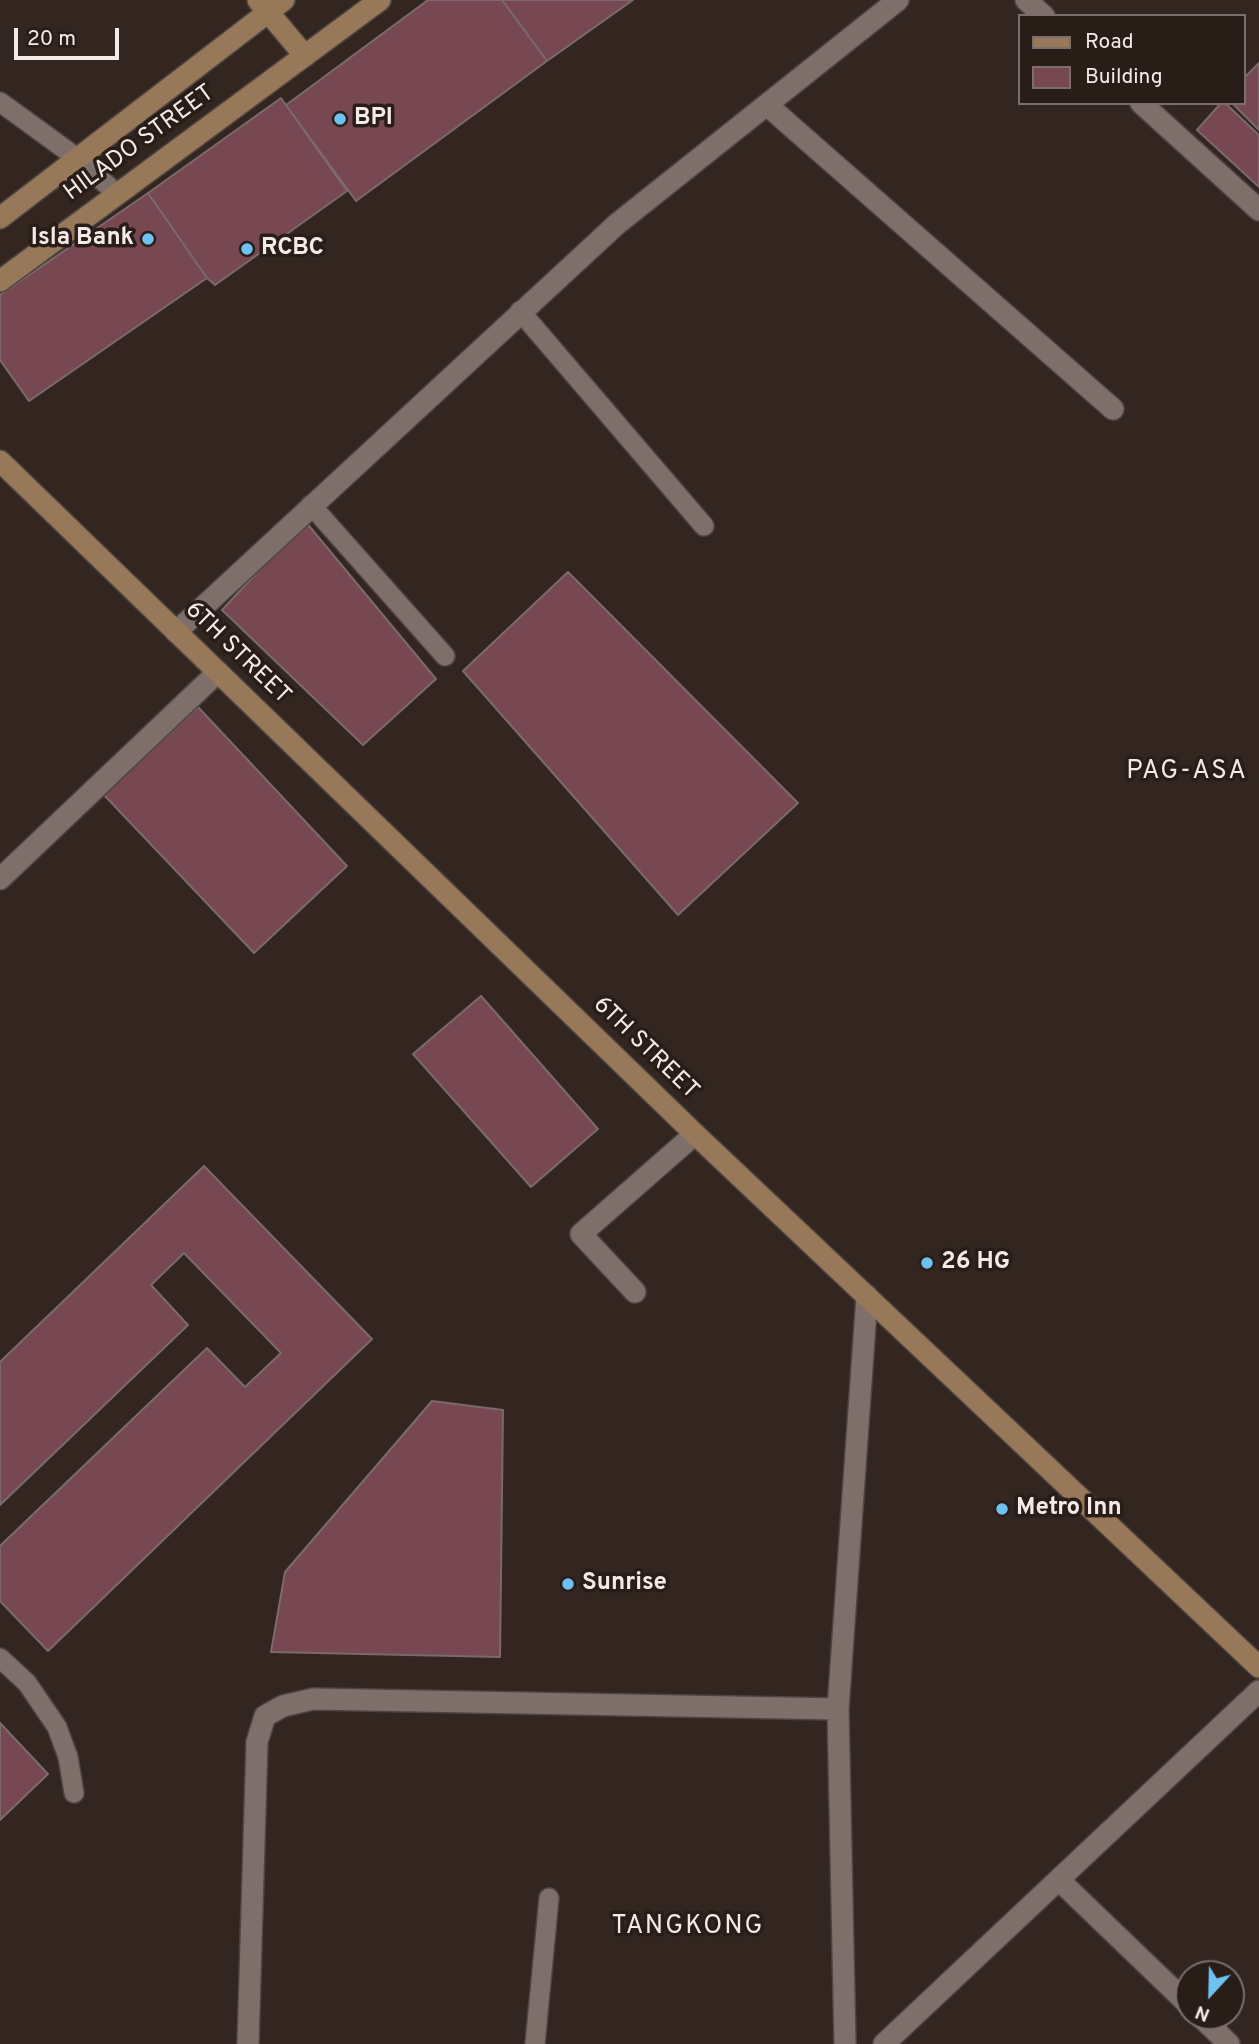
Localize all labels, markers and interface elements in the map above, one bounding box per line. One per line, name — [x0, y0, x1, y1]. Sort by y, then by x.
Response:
scale bar — [18, 14, 122, 58]
legend — [1018, 14, 1245, 105]
text: 20 m — [27, 26, 76, 53]
text: Road — [1085, 29, 1134, 56]
text: Building — [1085, 64, 1163, 91]
street label: HILADO STREET — [59, 80, 221, 208]
place label: BPI — [354, 105, 393, 133]
marker: BPI — [332, 111, 348, 127]
place label: Isla Bank — [31, 225, 134, 253]
marker: Isla Bank — [140, 231, 156, 247]
place label: RCBC — [261, 235, 324, 263]
marker: RCBC — [239, 241, 255, 257]
street label: 6TH STREET — [178, 596, 296, 712]
district label: PAG-ASA — [1127, 757, 1247, 789]
street label: 6TH STREET — [586, 991, 704, 1107]
place label: 26 HG — [941, 1249, 1010, 1277]
marker: 26 HG — [919, 1255, 935, 1271]
place label: Metro Inn — [1016, 1495, 1122, 1523]
marker: Metro Inn — [994, 1501, 1010, 1517]
place label: Sunrise — [582, 1570, 667, 1598]
marker: Sunrise — [560, 1576, 576, 1592]
district label: TANGKONG — [613, 1912, 763, 1944]
north arrow — [1175, 1960, 1245, 2030]
text: N — [1192, 1999, 1214, 2026]

